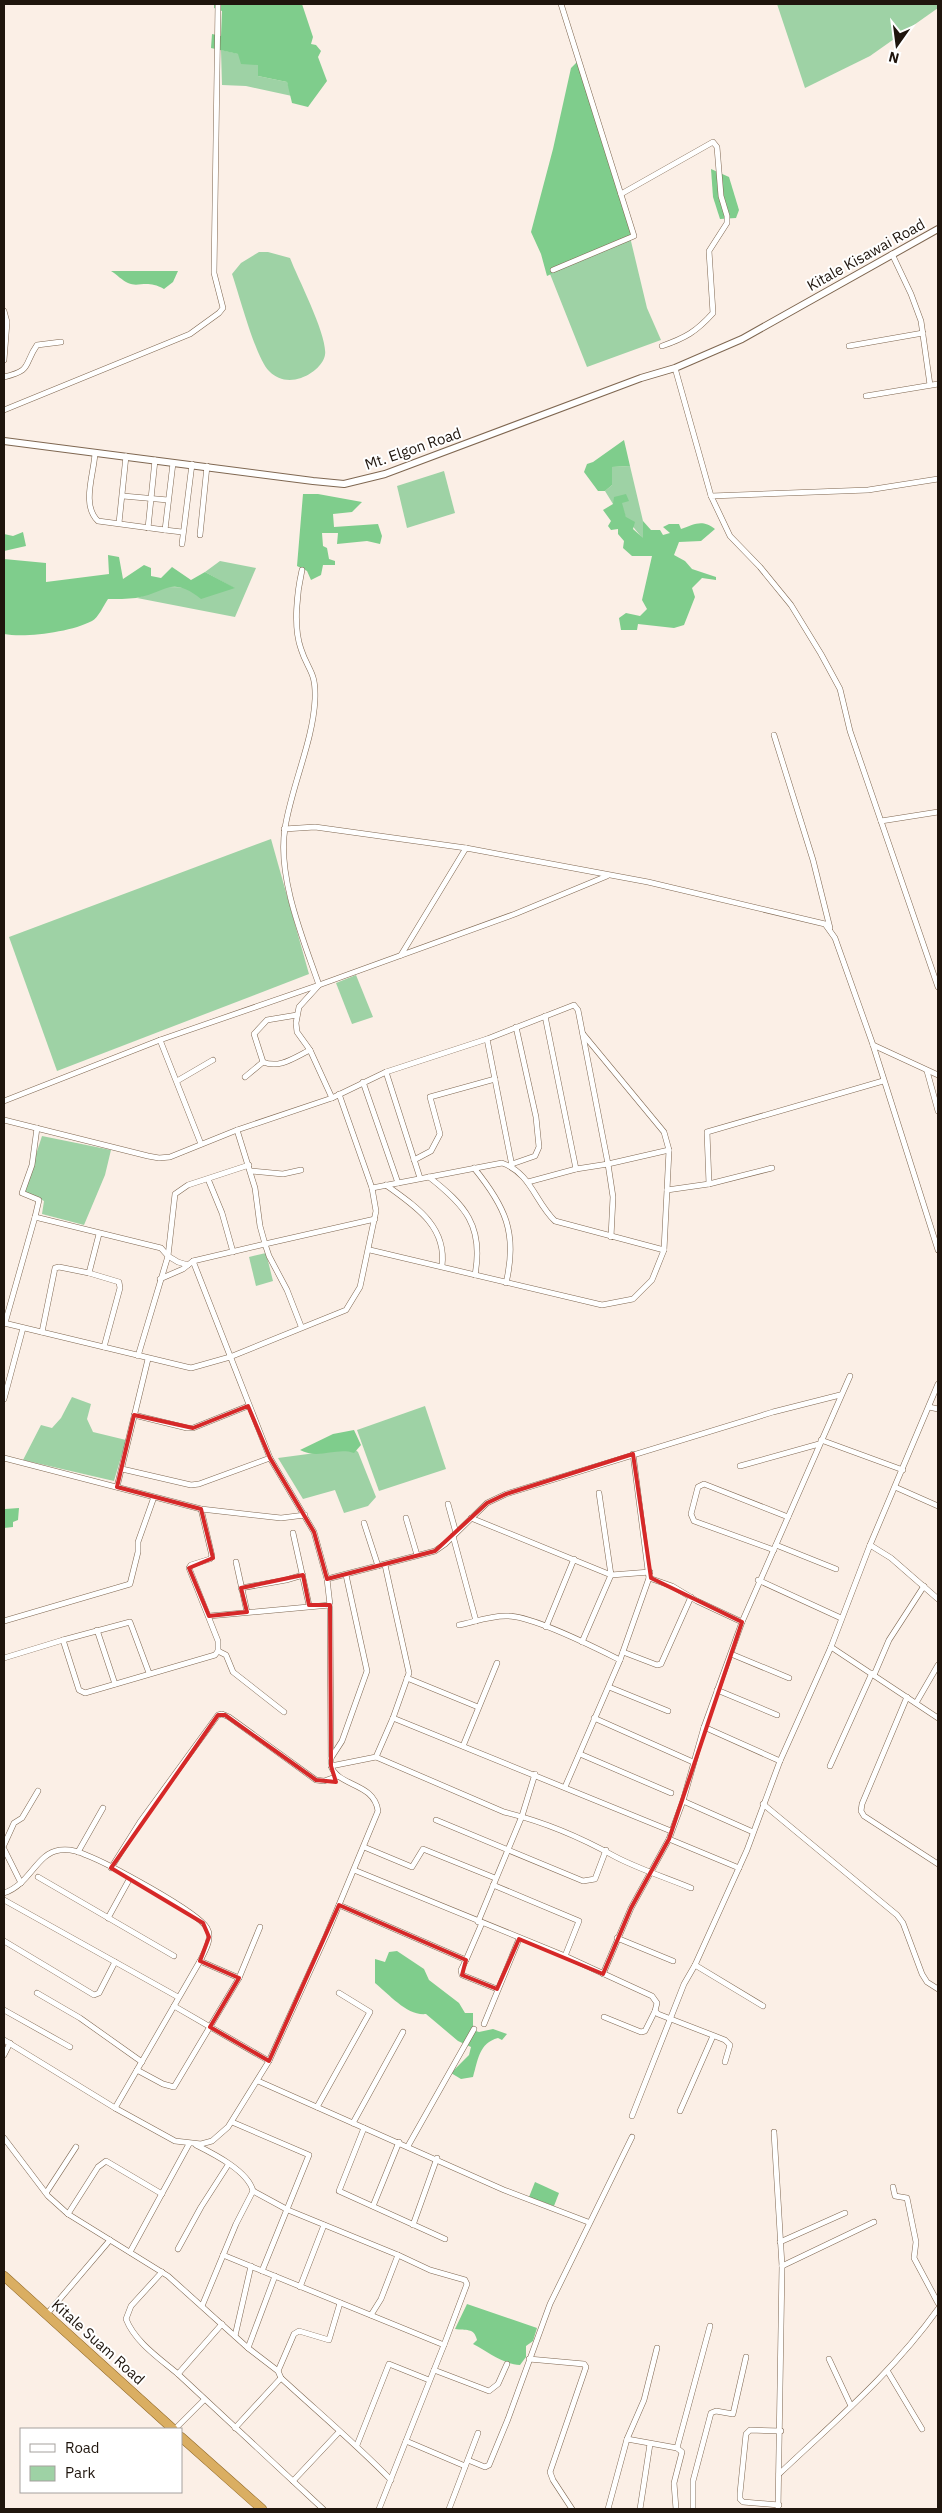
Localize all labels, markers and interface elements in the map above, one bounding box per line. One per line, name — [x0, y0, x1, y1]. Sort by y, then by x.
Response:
north arrow — [872, 20, 922, 70]
text: N — [887, 48, 901, 68]
street label: Kitale Kisawai Road — [803, 214, 928, 295]
street label: Mt. Elgon Road — [362, 423, 464, 474]
street label: Kitale Suam Road — [48, 2295, 149, 2388]
legend — [20, 2428, 182, 2493]
text: Road — [65, 2438, 100, 2457]
text: Park — [65, 2463, 95, 2482]

